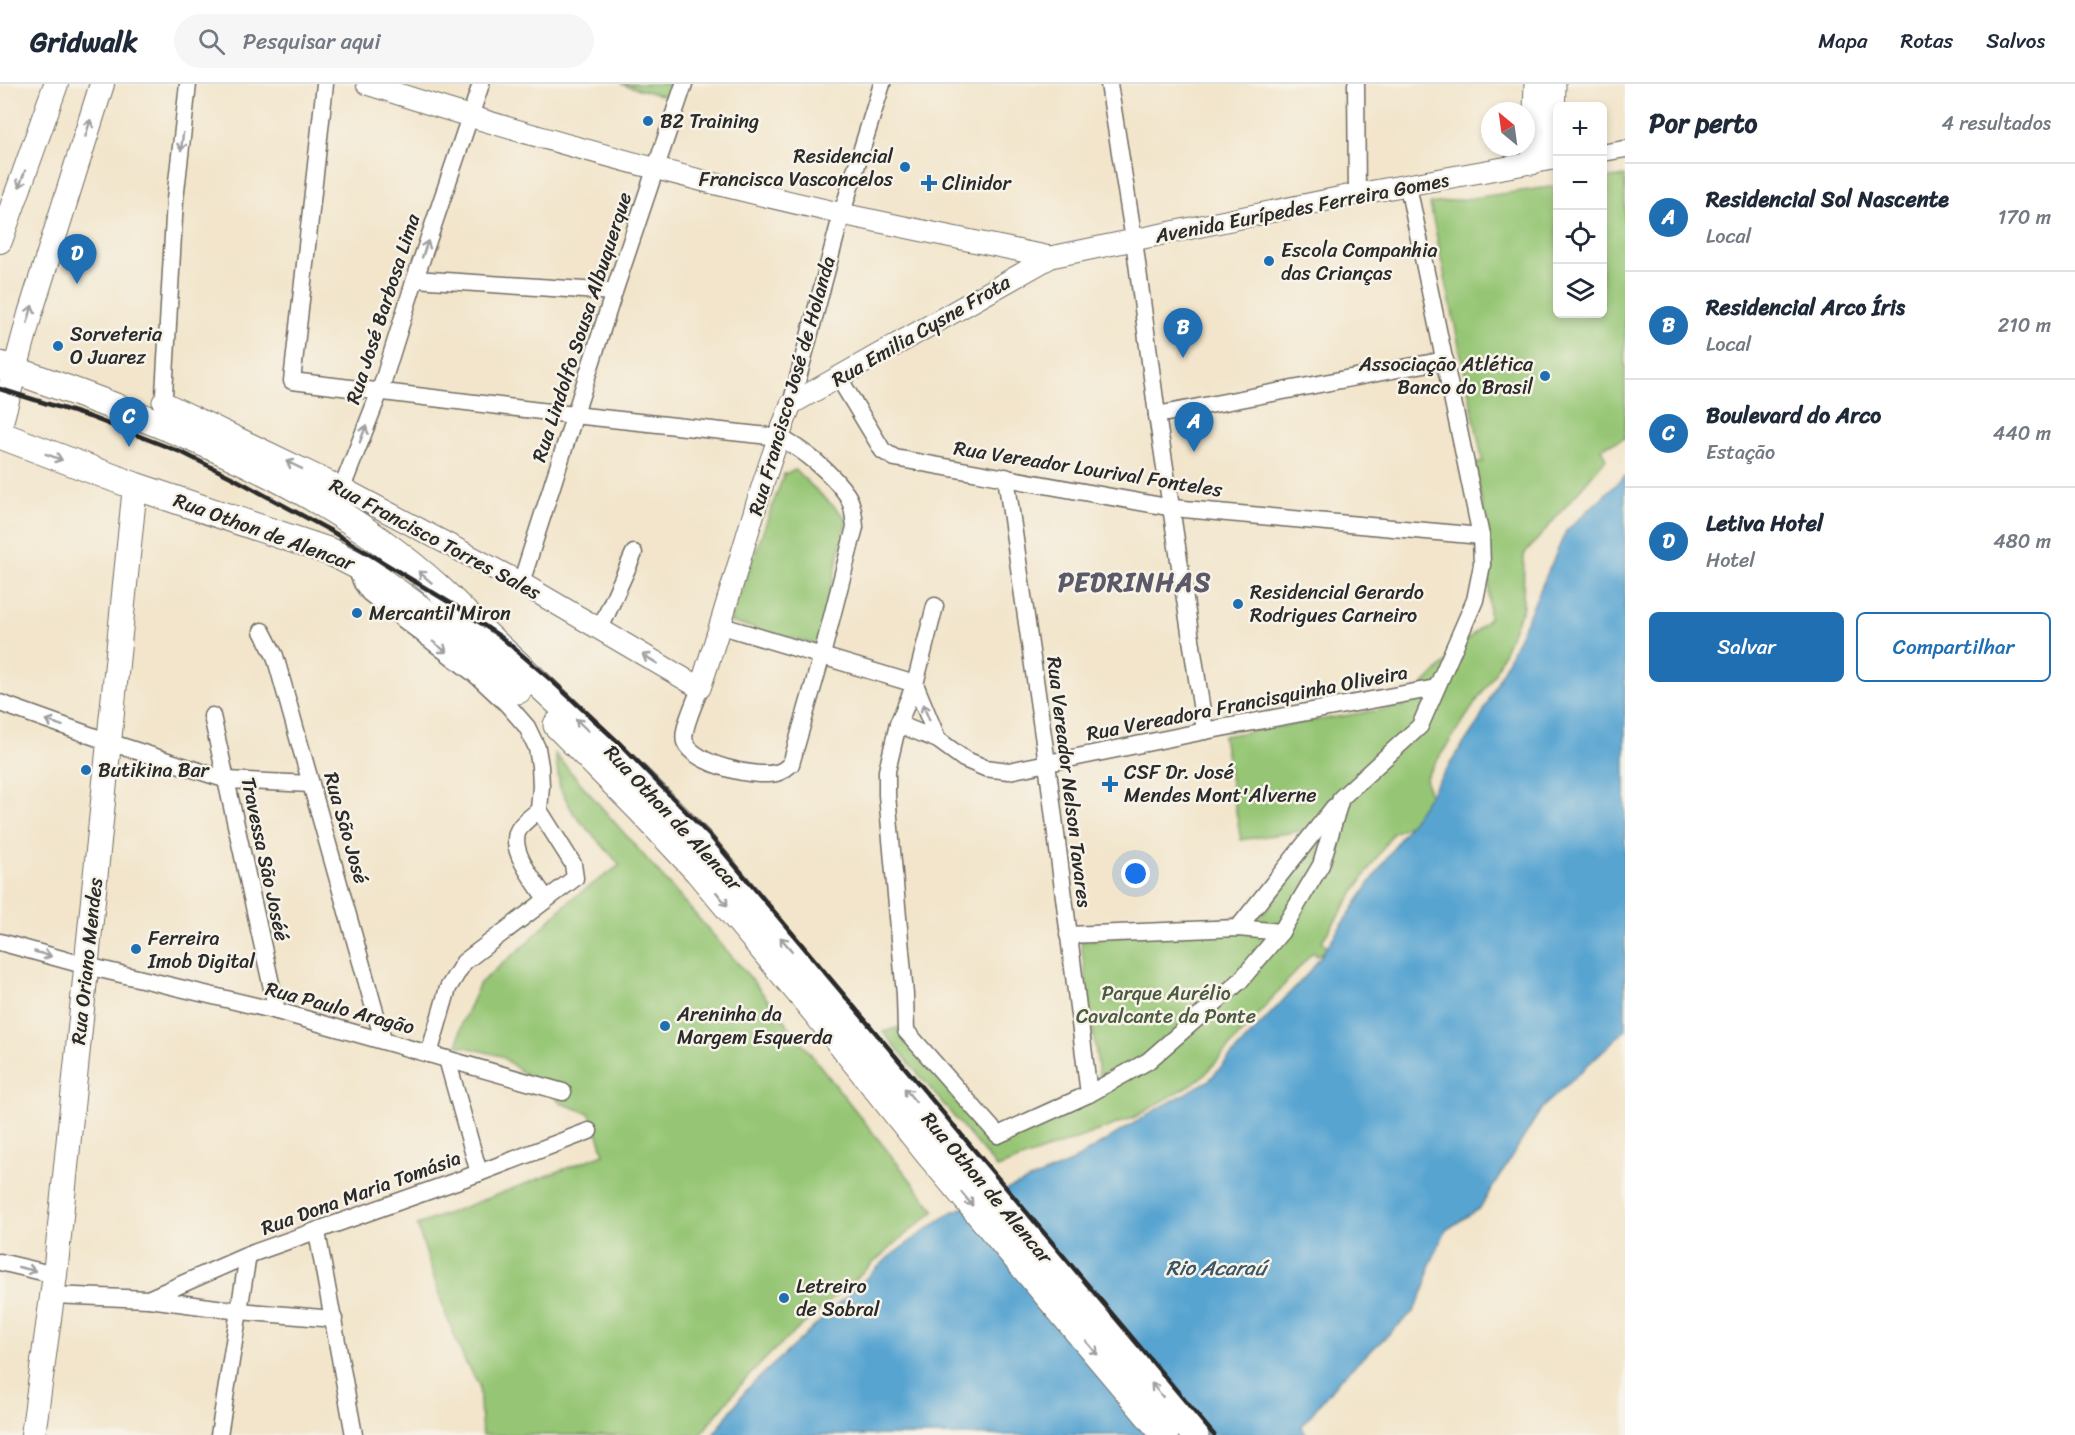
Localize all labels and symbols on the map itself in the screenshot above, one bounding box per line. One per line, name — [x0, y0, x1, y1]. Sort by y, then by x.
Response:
north arrow — [1481, 102, 1535, 156]
place label: B2 Training — [660, 104, 759, 139]
marker: B2 Training — [641, 114, 655, 128]
one-way arrow — [83, 119, 94, 138]
one-way arrow — [176, 132, 187, 152]
place label: Residencial Francisca Vasconcelos — [699, 139, 894, 197]
marker: Residencial Francisca Vasconcelos — [898, 160, 912, 174]
street label: Avenida Eurípedes Ferreira Gomes — [1151, 162, 1453, 254]
place label: Clinidor — [942, 166, 1012, 201]
one-way arrow — [16, 169, 27, 188]
marker: Clinidor — [920, 174, 938, 192]
street label: Rua Lindolfo Sousa Albuquerque — [522, 187, 642, 467]
street label: Rua José Barbosa Lima — [336, 208, 431, 409]
place label: Escola Companhia das Crianças — [1281, 233, 1438, 291]
pin: D — [58, 234, 97, 284]
one-way arrow — [420, 240, 431, 259]
street label: Rua Francisco José de Holanda — [738, 252, 846, 520]
marker: Escola Companhia das Crianças — [1262, 254, 1276, 268]
street label: Rua Emilia Cysne Frota — [825, 265, 1018, 397]
one-way arrow — [25, 305, 37, 324]
pin: B — [1164, 308, 1202, 358]
place label: Sorveteria O Juarez — [70, 317, 163, 375]
marker: Sorveteria O Juarez — [51, 339, 65, 353]
place label: Associação Atlética Banco do Brasil — [1358, 347, 1534, 405]
marker: Associação Atlética Banco do Brasil — [1538, 369, 1552, 383]
pin: C — [110, 398, 148, 447]
pin: A — [1174, 402, 1214, 452]
one-way arrow — [358, 425, 369, 444]
street label: Rua Vereador Lourival Fonteles — [951, 430, 1226, 508]
one-way arrow — [45, 452, 63, 463]
one-way arrow — [286, 459, 304, 471]
street label: Rua Francisco Torres Sales — [323, 468, 548, 610]
street label: Rua Othon de Alencar — [169, 483, 361, 582]
district label: PEDRINHAS — [1058, 559, 1212, 605]
one-way arrow — [418, 570, 433, 584]
place label: Residencial Gerardo Rodrigues Carneiro — [1250, 575, 1424, 633]
place label: Mercantil Miron — [369, 596, 511, 631]
marker: Residencial Gerardo Rodrigues Carneiro — [1231, 597, 1245, 611]
marker: Mercantil Miron — [350, 606, 364, 620]
one-way arrow — [432, 640, 448, 653]
one-way arrow — [642, 652, 659, 664]
street label: Rua Vereador Nelson Tavares — [1036, 654, 1102, 910]
street label: Rua Vereadora Francisquinha Oliveira — [1083, 655, 1411, 751]
one-way arrow — [920, 703, 931, 722]
one-way arrow — [45, 716, 64, 727]
one-way arrow — [575, 717, 590, 732]
street label: Rua Othon de Alencar — [595, 736, 752, 901]
place label: Butikina Bar — [98, 753, 210, 788]
place label: CSF Dr. José Mendes Mont'Alverne — [1124, 755, 1317, 813]
marker: Butikina Bar — [79, 763, 93, 777]
street label: Rua São José — [313, 768, 379, 888]
street label: Travessa São Joséé — [231, 774, 299, 944]
marker: CSF Dr. José Mendes Mont'Alverne — [1101, 775, 1119, 793]
your location — [1121, 859, 1150, 888]
street label: Rua Oriano Mendes — [61, 875, 113, 1046]
one-way arrow — [715, 891, 729, 906]
place label: Ferreira Imob Digital — [147, 921, 256, 979]
one-way arrow — [780, 936, 793, 952]
marker: Ferreira Imob Digital — [129, 942, 143, 956]
one-way arrow — [33, 949, 52, 960]
street label: Rua Paulo Aragão — [261, 971, 419, 1045]
park label: Parque Aurélio Cavalcante da Ponte — [1076, 976, 1256, 1034]
place label: Areninha da Margem Esquerda — [676, 997, 833, 1055]
marker: Areninha da Margem Esquerda — [658, 1019, 672, 1033]
one-way arrow — [903, 1088, 917, 1103]
street label: Rua Othon de Alencar — [912, 1104, 1063, 1274]
street label: Rua Dona Maria Tomásia — [256, 1141, 466, 1245]
one-way arrow — [960, 1191, 973, 1207]
water label: Rio Acaraú — [1166, 1249, 1270, 1287]
one-way arrow — [18, 1263, 37, 1275]
place label: Letreiro de Sobral — [796, 1269, 881, 1327]
marker: Letreiro de Sobral — [777, 1291, 791, 1305]
one-way arrow — [1085, 1340, 1099, 1355]
one-way arrow — [1150, 1383, 1164, 1398]

